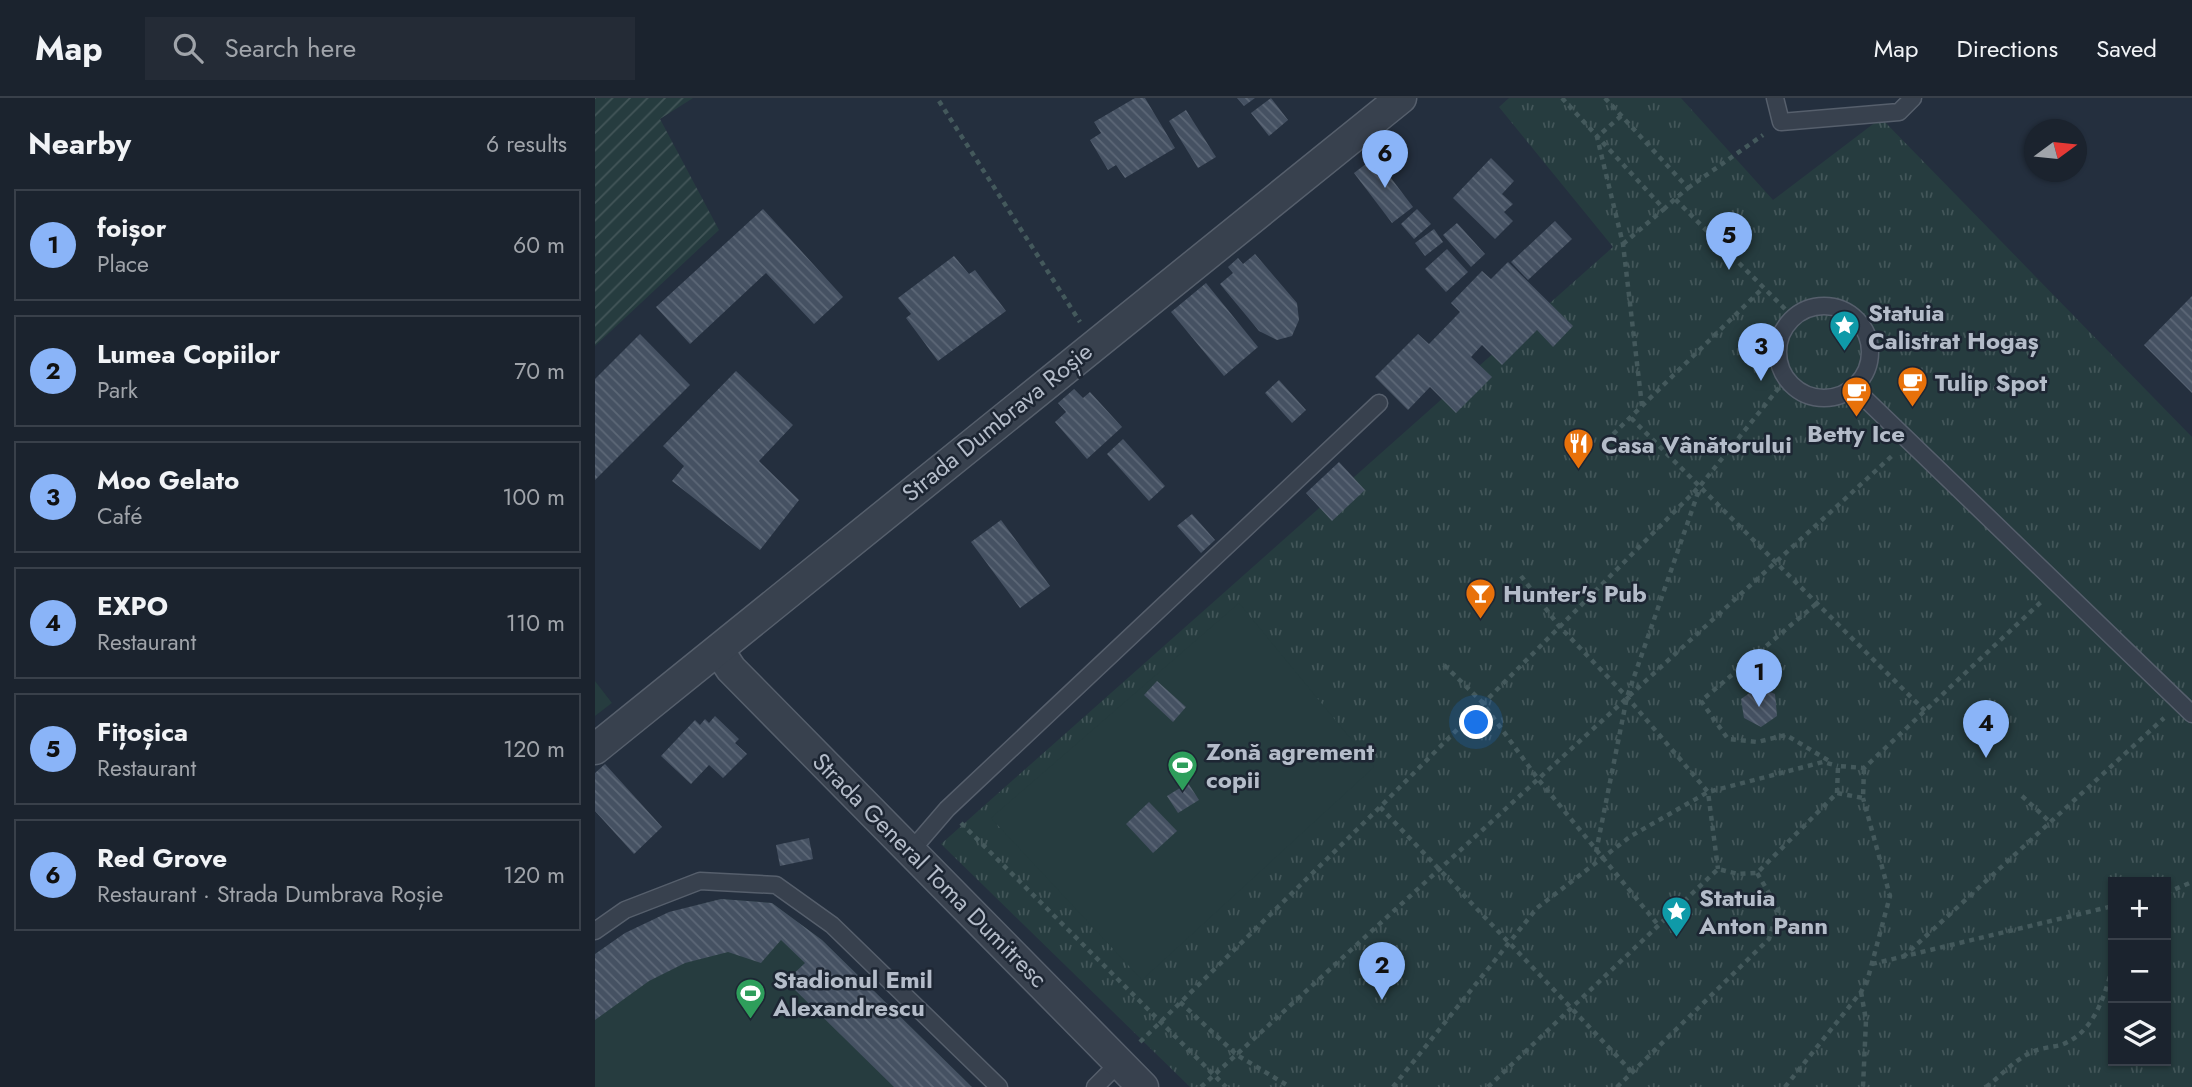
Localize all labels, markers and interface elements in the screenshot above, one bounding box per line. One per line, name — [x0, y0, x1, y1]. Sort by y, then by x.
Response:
search box — [145, 17, 635, 80]
text: Map — [35, 25, 103, 72]
icon: search — [169, 29, 207, 67]
text: Search here — [225, 29, 356, 67]
text: Map — [1874, 31, 1919, 66]
text: Directions — [1957, 31, 2058, 66]
text: Saved — [2096, 31, 2157, 66]
north arrow — [2024, 119, 2087, 182]
text: Nearby — [28, 122, 131, 165]
text: 6 results — [486, 127, 567, 161]
pin: 6 — [1362, 130, 1408, 188]
text: foișor — [97, 209, 166, 247]
pin: 5 — [1706, 212, 1752, 270]
text: 1 — [47, 228, 59, 262]
text: 60 m — [513, 228, 565, 262]
text: Place — [97, 247, 149, 281]
place label: Statuia Calistrat Hogaș — [1868, 295, 2039, 358]
place icon: Statuia Calistrat Hogaș — [1828, 309, 1862, 353]
pin: 3 — [1738, 323, 1784, 381]
street label: Strada Dumbrava Roșie — [894, 334, 1100, 510]
text: Lumea Copiilor — [97, 335, 280, 373]
text: 2 — [45, 354, 61, 388]
text: 70 m — [514, 354, 565, 388]
cafe icon: Tulip Spot — [1895, 365, 1929, 409]
place label: Tulip Spot — [1935, 365, 2047, 400]
text: Park — [97, 373, 138, 407]
cafe icon: Betty Ice — [1839, 374, 1873, 418]
place label: Betty Ice — [1807, 416, 1905, 451]
restaurant icon: Casa Vânătorului — [1561, 427, 1595, 471]
place label: Casa Vânătorului — [1601, 427, 1792, 462]
text: Moo Gelato — [97, 461, 239, 499]
text: 3 — [46, 480, 60, 514]
text: 100 m — [502, 480, 565, 514]
text: Café — [97, 499, 142, 533]
bar icon: Hunter's Pub — [1463, 576, 1497, 620]
place label: Hunter's Pub — [1503, 576, 1647, 611]
text: EXPO — [97, 587, 168, 625]
text: 4 — [45, 606, 61, 640]
text: 110 m — [506, 606, 565, 640]
text: Restaurant — [97, 625, 196, 659]
pin: 1 — [1736, 649, 1782, 707]
pin: 4 — [1963, 700, 2009, 758]
your location — [1459, 705, 1493, 739]
text: Fițoșica — [97, 713, 188, 751]
text: 5 — [46, 732, 60, 766]
text: 120 m — [503, 732, 565, 766]
place label: Zonă agrement copii — [1206, 734, 1374, 797]
street label: Strada General Toma Dumitresc — [805, 745, 1055, 995]
sports icon: Zonă agrement copii — [1166, 748, 1200, 792]
text: Restaurant — [97, 751, 196, 785]
text: Red Grove — [97, 839, 227, 877]
text: 6 — [45, 858, 61, 892]
text: 120 m — [503, 858, 565, 892]
text: Restaurant · Strada Dumbrava Roșie — [97, 877, 443, 911]
map controls — [2108, 877, 2171, 1066]
button: + — [2108, 877, 2171, 940]
place label: Statuia Anton Pann — [1698, 880, 1828, 943]
place icon: Statuia Anton Pann — [1659, 894, 1693, 938]
button: − — [2108, 940, 2171, 1003]
pin: 2 — [1359, 942, 1405, 1000]
place label: Stadionul Emil Alexandrescu — [772, 962, 933, 1025]
sports icon: Stadionul Emil Alexandrescu — [733, 976, 767, 1020]
button: layers — [2108, 1003, 2171, 1066]

